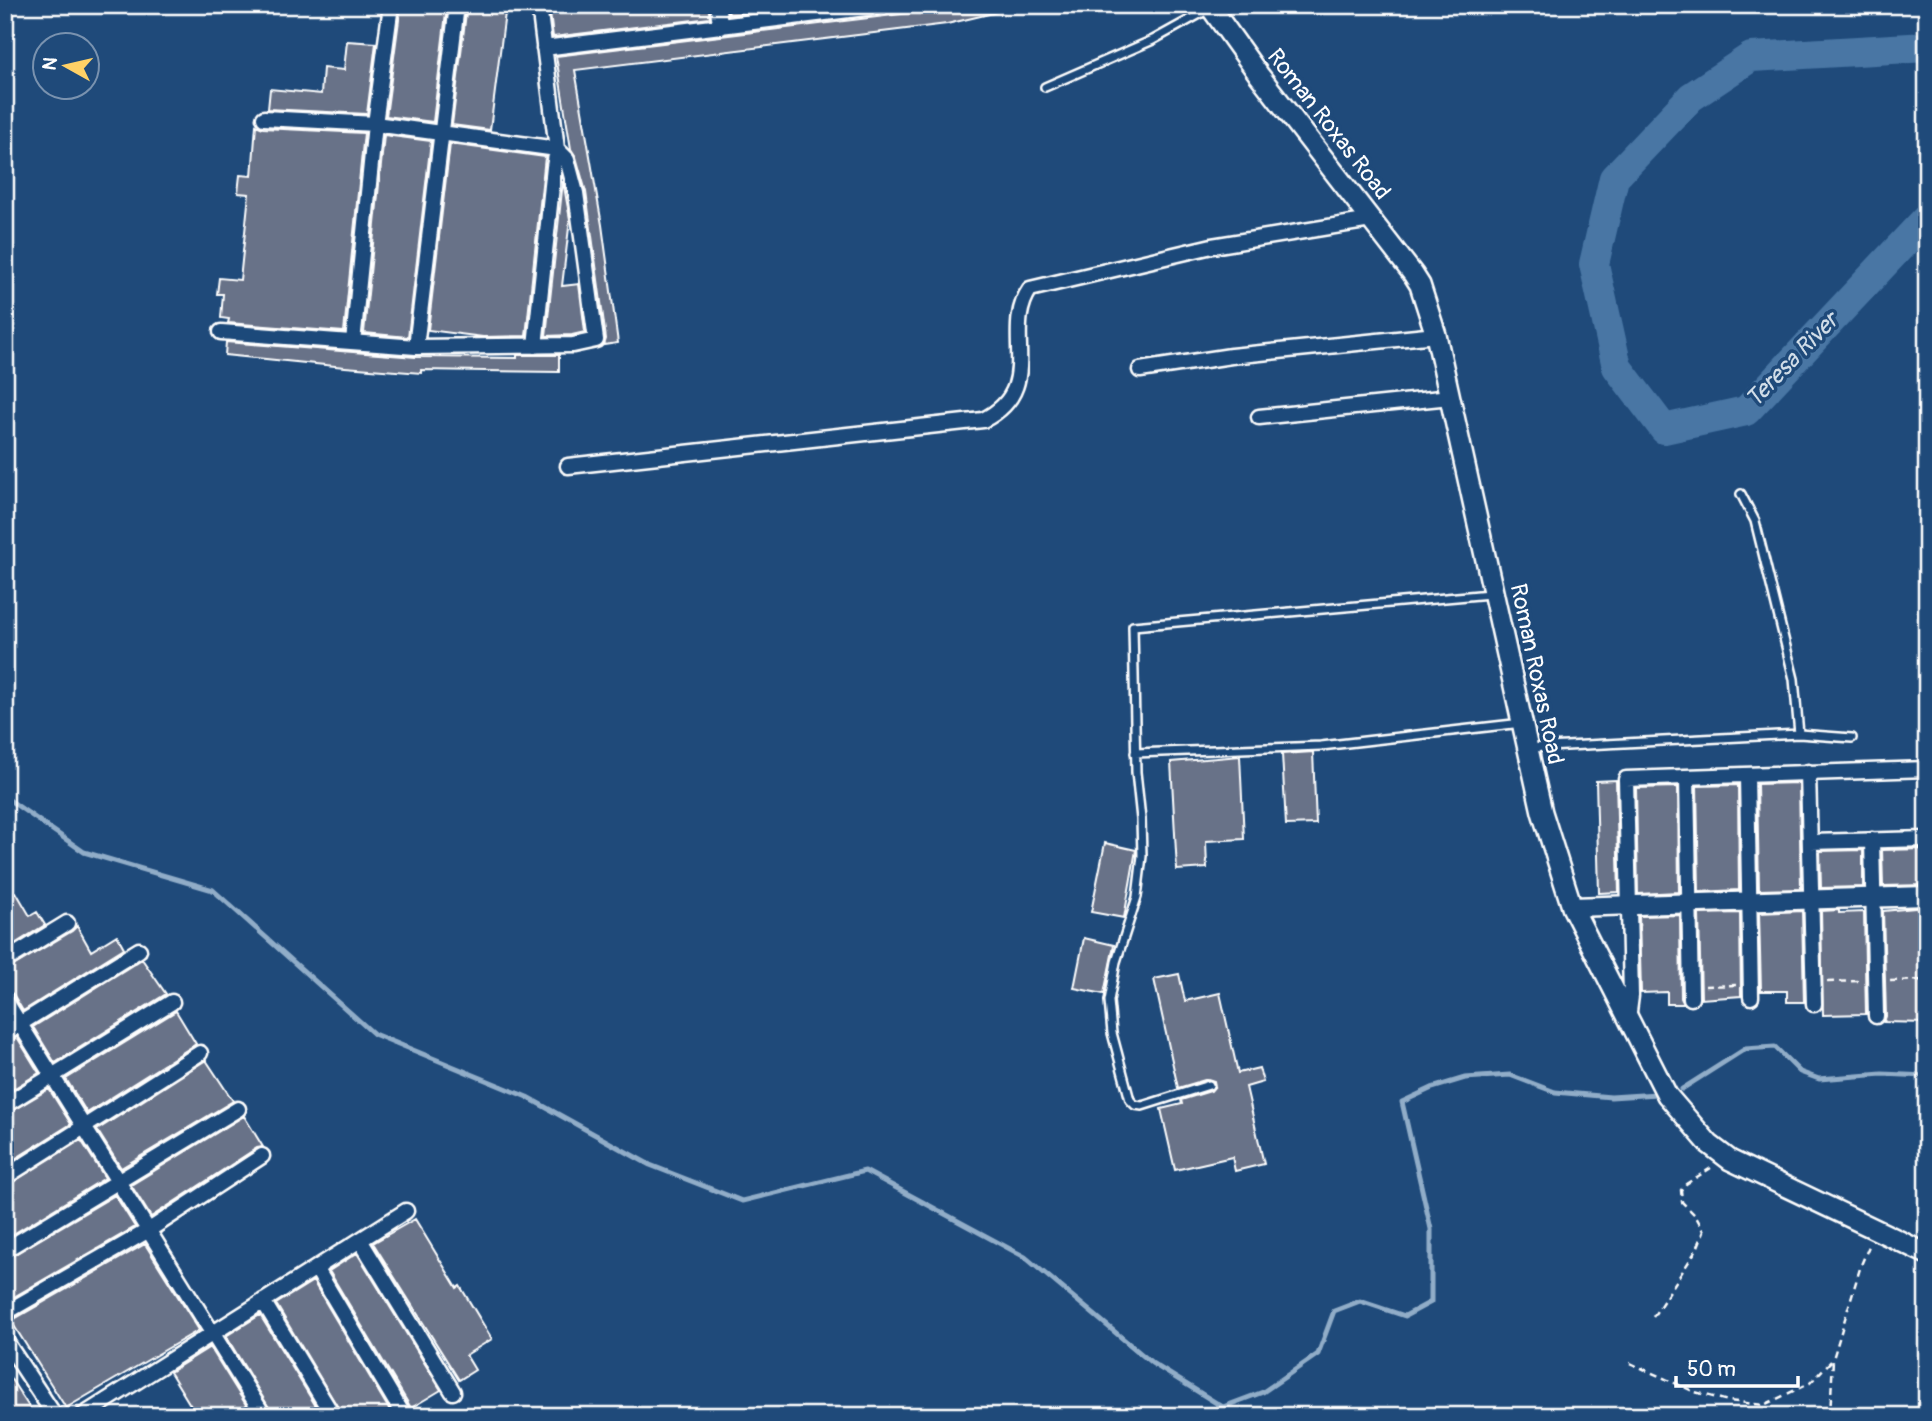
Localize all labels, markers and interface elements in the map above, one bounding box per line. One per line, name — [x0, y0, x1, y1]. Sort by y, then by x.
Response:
north arrow — [32, 32, 102, 102]
street label: Roman Roxas Road — [1261, 43, 1397, 205]
text: N — [37, 56, 63, 72]
water label: Teresa River — [1740, 304, 1847, 414]
street label: Roman Roxas Road — [1504, 581, 1570, 767]
scale bar — [1676, 1344, 1799, 1388]
text: 50 m — [1687, 1356, 1736, 1383]

